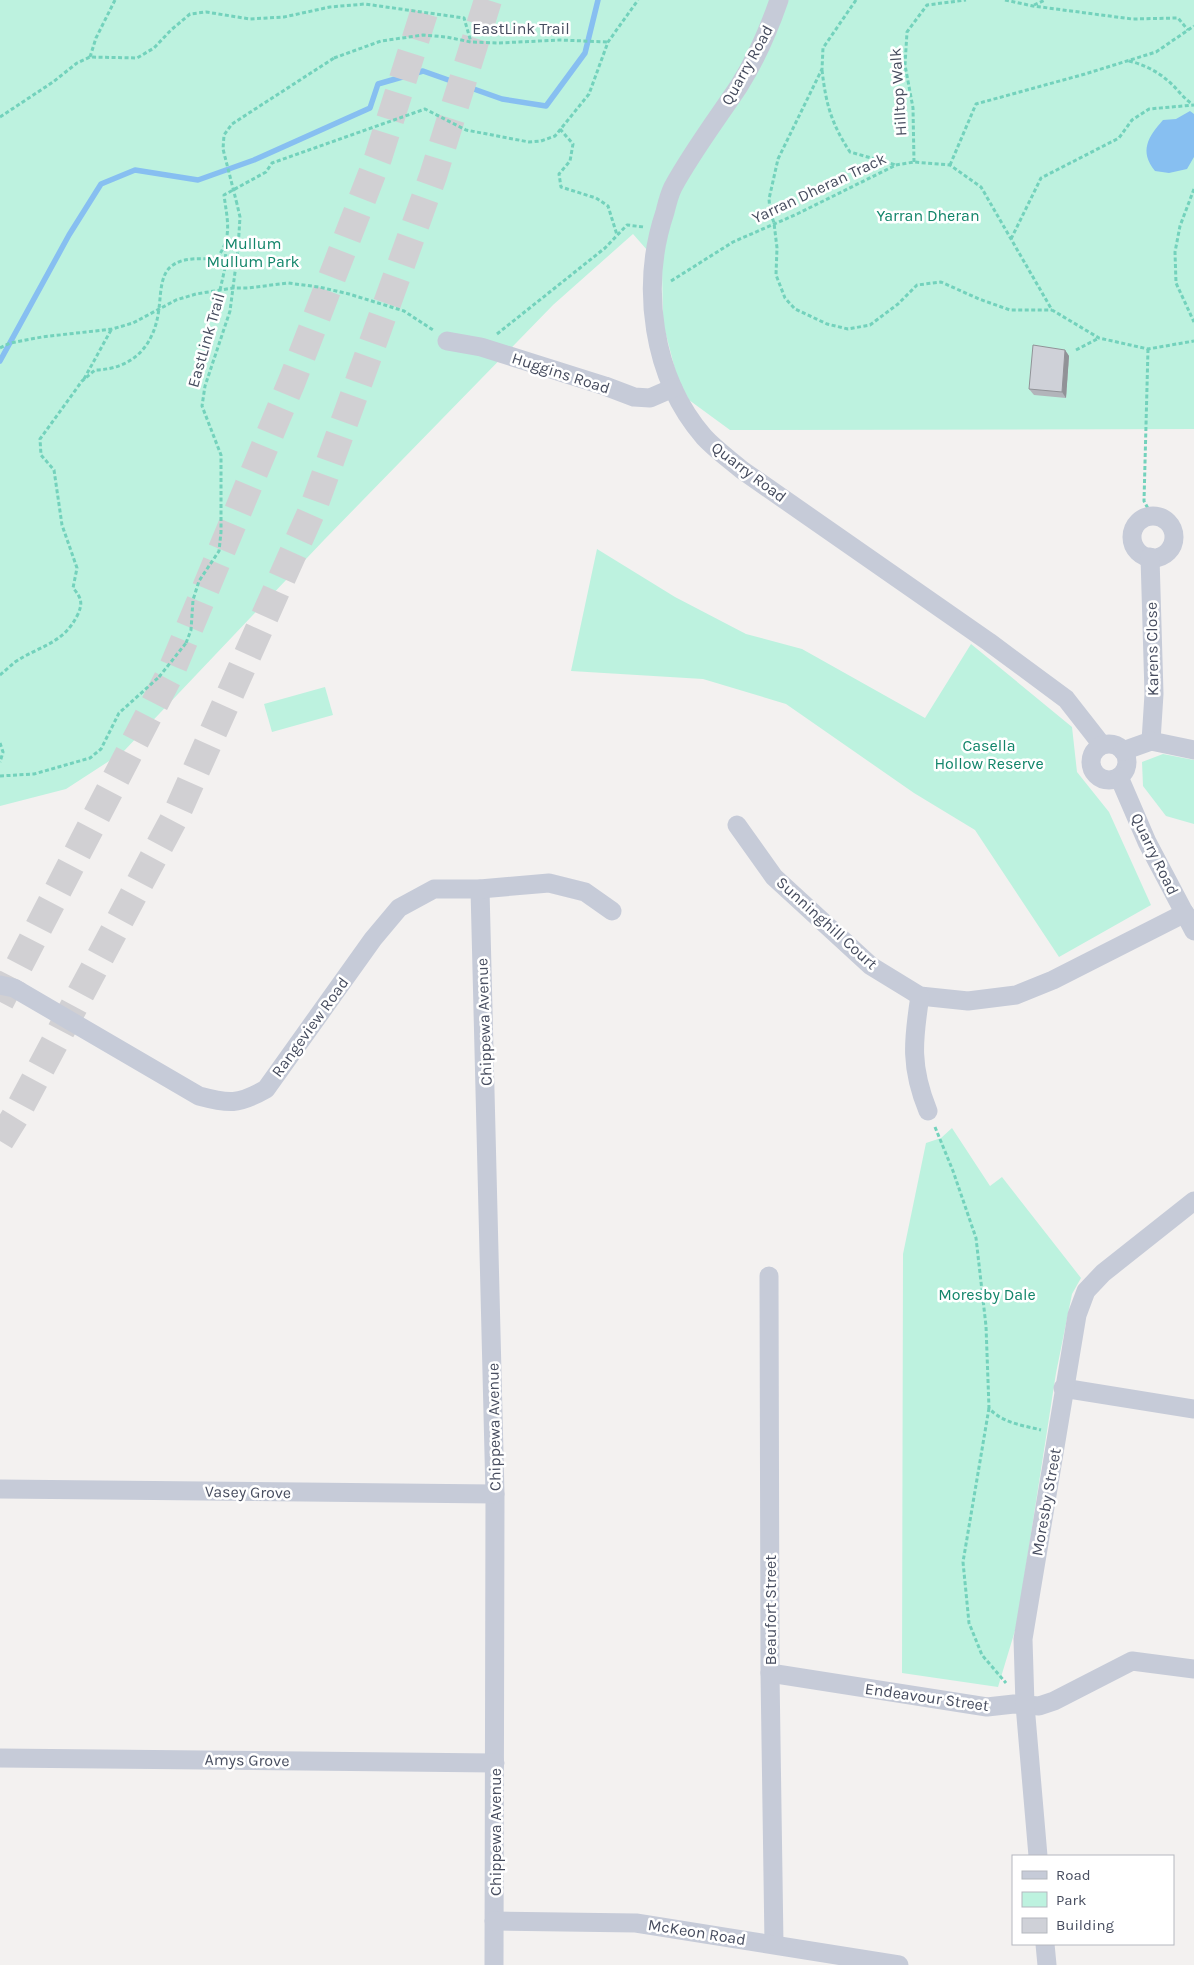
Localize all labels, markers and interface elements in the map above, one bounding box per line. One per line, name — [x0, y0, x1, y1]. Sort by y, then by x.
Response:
street label: EastLink Trail — [472, 19, 570, 38]
street label: Quarry Road — [717, 22, 777, 108]
street label: Hilltop Walk — [885, 47, 911, 137]
street label: Yarran Dheran Track — [749, 149, 889, 227]
park label: Yarran Dheran — [876, 206, 980, 225]
park label: Mullum Mullum Park — [206, 234, 300, 271]
street label: EastLink Trail — [183, 290, 229, 390]
street label: Huggins Road — [510, 348, 612, 398]
street label: Quarry Road — [708, 438, 790, 506]
street label: Karens Close — [1142, 602, 1162, 696]
park label: Casella Hollow Reserve — [934, 736, 1044, 773]
street label: Quarry Road — [1127, 810, 1183, 898]
street label: Sunninghill Court — [773, 873, 881, 973]
street label: Chippewa Avenue — [472, 958, 496, 1086]
street label: Rangeview Road — [267, 973, 353, 1081]
park label: Moresby Dale — [938, 1285, 1036, 1304]
street label: Chippewa Avenue — [483, 1363, 505, 1491]
street label: Moresby Street — [1027, 1447, 1065, 1557]
street label: Vasey Grove — [205, 1482, 291, 1502]
street label: Beaufort Street — [761, 1555, 780, 1665]
street label: Endeavour Street — [864, 1679, 990, 1715]
street label: Amys Grove — [204, 1750, 290, 1770]
street label: Chippewa Avenue — [486, 1768, 505, 1896]
legend — [1012, 1855, 1174, 1945]
text: Road — [1056, 1866, 1091, 1884]
text: Park — [1056, 1891, 1086, 1909]
street label: McKeon Road — [647, 1915, 747, 1949]
text: Building — [1056, 1916, 1114, 1934]

